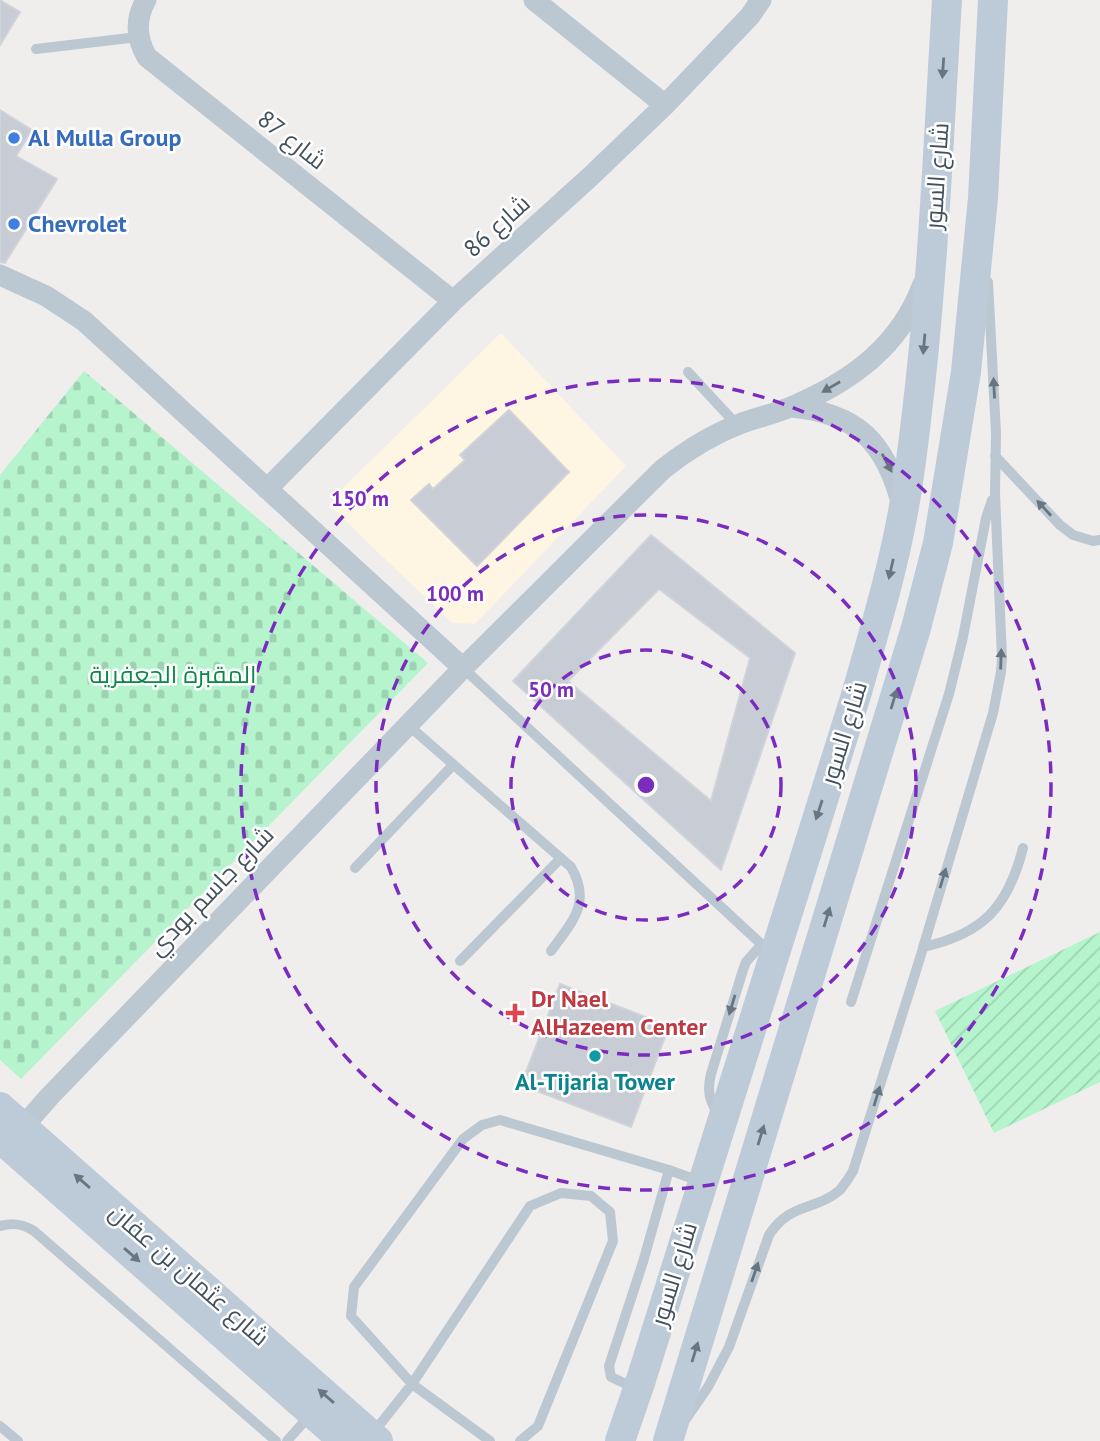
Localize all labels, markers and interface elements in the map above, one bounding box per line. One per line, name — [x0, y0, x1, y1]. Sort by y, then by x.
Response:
one-way arrow — [937, 57, 948, 79]
street label: شارع 87 — [251, 103, 333, 177]
place label: Al Mulla Group — [28, 122, 181, 153]
street label: شارع السور — [917, 122, 957, 232]
marker: Al Mulla Group — [6, 130, 22, 146]
street label: شارع 86 — [457, 188, 537, 264]
place label: Chevrolet — [28, 208, 127, 239]
marker: Chevrolet — [6, 216, 22, 232]
one-way arrow — [918, 333, 929, 355]
one-way arrow — [988, 377, 999, 399]
one-way arrow — [821, 381, 841, 393]
one-way arrow — [880, 454, 892, 474]
text: 150 m — [331, 485, 389, 512]
one-way arrow — [1036, 499, 1052, 516]
one-way arrow — [885, 558, 896, 580]
text: 100 m — [426, 580, 484, 607]
one-way arrow — [995, 648, 1007, 670]
park label: المقبرة الجعفرية — [90, 659, 256, 690]
text: 50 m — [528, 676, 574, 703]
street label: شارع السور — [813, 677, 875, 791]
one-way arrow — [889, 689, 899, 710]
centre of rings — [634, 773, 658, 797]
one-way arrow — [814, 800, 824, 821]
street label: شارع جاسم بودي — [141, 819, 283, 964]
one-way arrow — [939, 868, 949, 889]
one-way arrow — [823, 906, 833, 927]
place label: Dr Nael AlHazeem Center — [531, 983, 708, 1042]
one-way arrow — [726, 995, 737, 1016]
marker: Dr Nael AlHazeem Center — [505, 1003, 525, 1023]
marker: Al-Tijaria Tower — [587, 1048, 603, 1064]
place label: Al-Tijaria Tower — [515, 1066, 676, 1097]
one-way arrow — [872, 1085, 883, 1106]
one-way arrow — [756, 1124, 766, 1145]
one-way arrow — [74, 1174, 91, 1189]
street label: شارع عثمان بن عفان — [102, 1197, 276, 1353]
street label: شارع السور — [643, 1218, 705, 1332]
one-way arrow — [123, 1247, 141, 1263]
one-way arrow — [750, 1262, 761, 1283]
one-way arrow — [690, 1342, 700, 1363]
one-way arrow — [317, 1388, 335, 1404]

